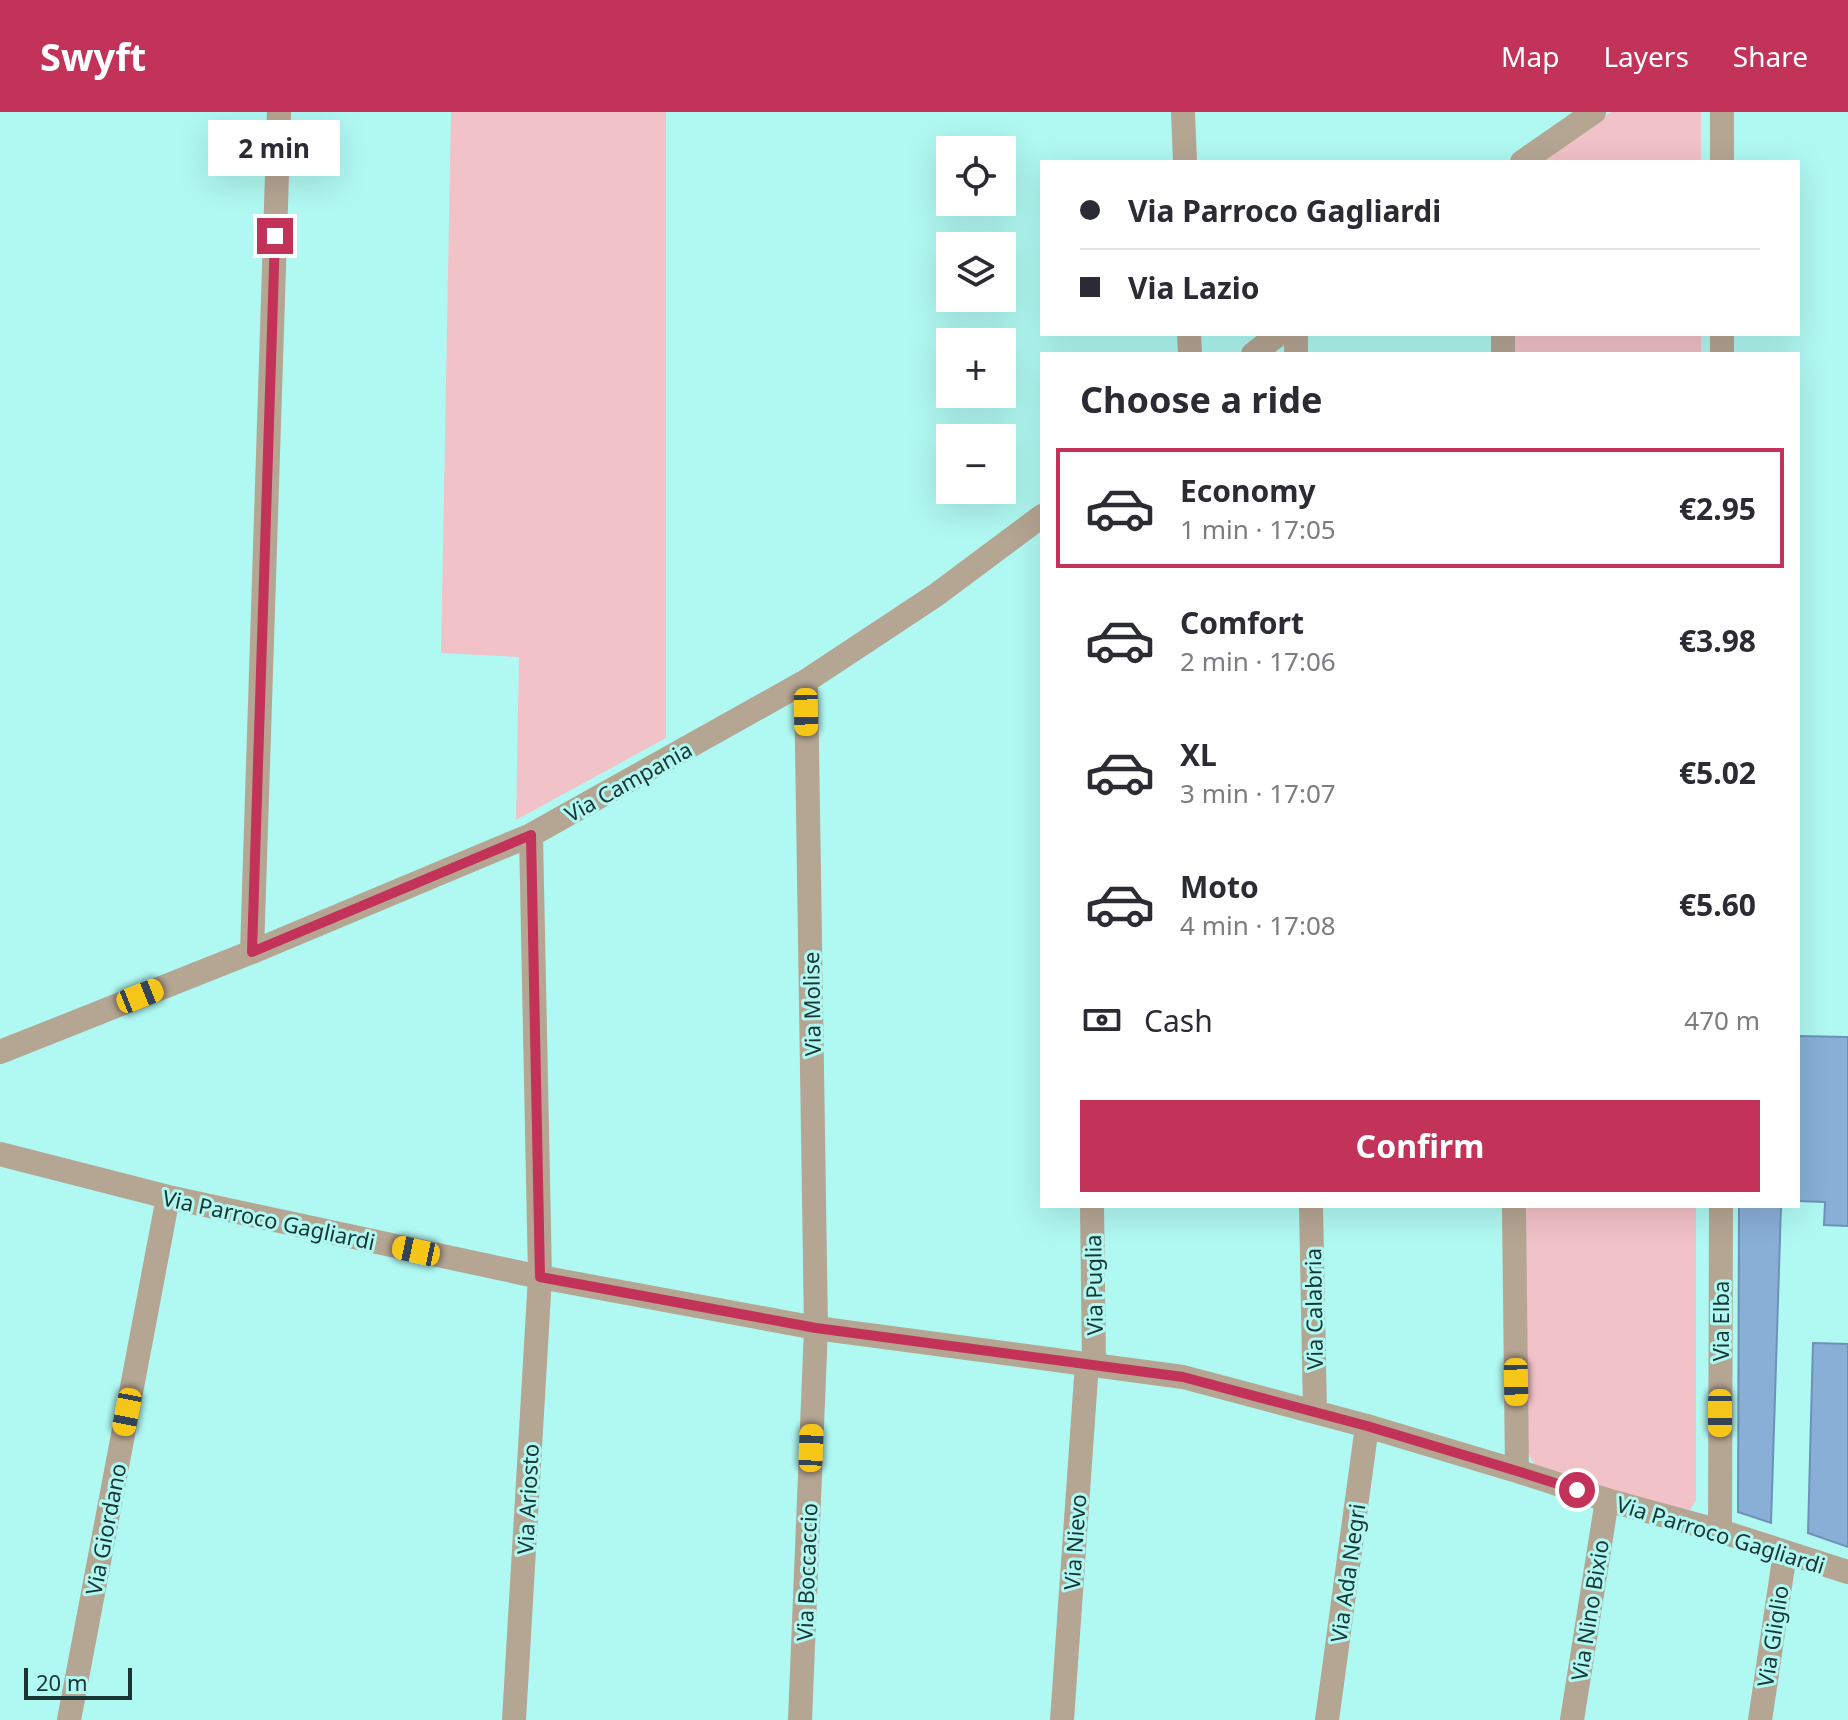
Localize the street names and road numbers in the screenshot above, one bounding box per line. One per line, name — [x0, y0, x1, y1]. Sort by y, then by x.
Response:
street label: Via Campania — [559, 734, 697, 828]
street label: Via Molise — [795, 951, 827, 1057]
street label: Via Parroco Gagliardi — [160, 1182, 378, 1256]
street label: Via Puglia — [1077, 1234, 1109, 1336]
street label: Via Calabria — [1297, 1248, 1329, 1370]
street label: Via Elba — [1705, 1281, 1735, 1361]
street label: Via Ariosto — [509, 1443, 545, 1555]
street label: Via Giordano — [78, 1461, 132, 1597]
street label: Via Parroco Gagliardi — [1613, 1488, 1829, 1580]
street label: Via Nievo — [1056, 1493, 1092, 1591]
street label: Via Boccaccio — [789, 1502, 823, 1642]
street label: Via Ada Negri — [1322, 1502, 1372, 1644]
street label: Via Nino Bixio — [1563, 1537, 1615, 1683]
street label: Via Gliglio — [1749, 1583, 1795, 1689]

